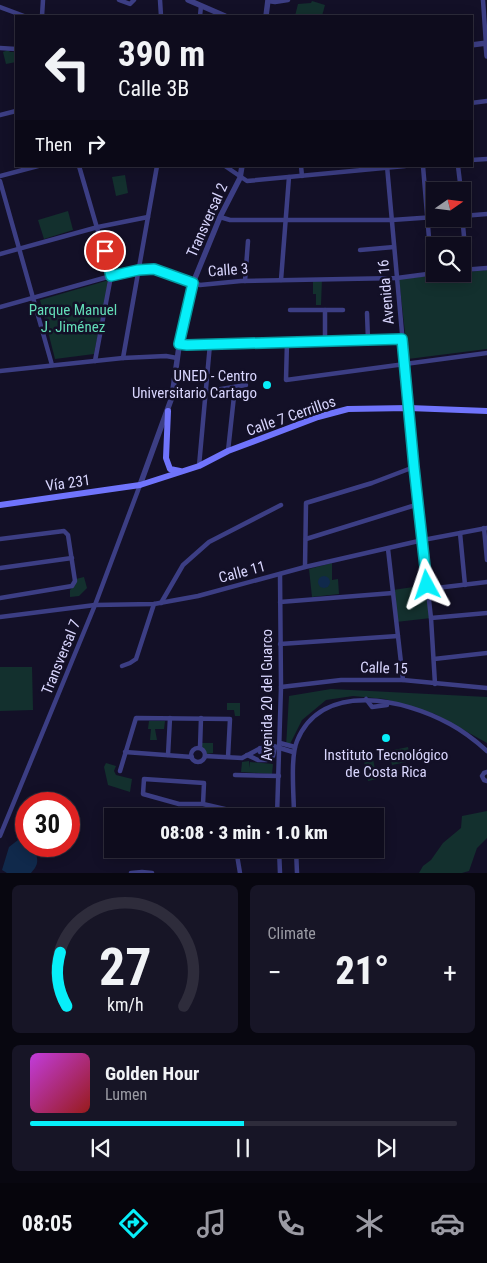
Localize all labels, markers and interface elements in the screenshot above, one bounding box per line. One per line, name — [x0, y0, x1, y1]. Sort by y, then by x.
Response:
text: 390 m — [118, 34, 205, 75]
icon: left — [35, 35, 100, 100]
text: Calle 3B — [118, 76, 189, 101]
icon: right — [82, 130, 110, 158]
text: Then — [35, 133, 72, 156]
street label: Transversal 2 — [183, 180, 231, 260]
north arrow — [426, 182, 471, 228]
map controls — [426, 182, 471, 282]
pin — [84, 230, 126, 272]
icon: arrive — [91, 237, 119, 265]
button: search — [426, 237, 471, 282]
street label: Avenida 16 — [374, 259, 398, 325]
street label: Calle 3 — [207, 260, 249, 280]
park label: Parque Manuel J. Jiménez — [29, 301, 117, 336]
place label: UNED - Centro Universitario Cartago — [132, 367, 257, 402]
marker: UNED - Centro Universitario Cartago — [261, 379, 273, 391]
street label: Calle 7 Cerrillos — [244, 392, 338, 440]
street label: Vía 231 — [45, 471, 91, 495]
street label: Calle 11 — [217, 557, 267, 587]
position arrow — [400, 558, 452, 610]
street label: Transversal 7 — [38, 617, 84, 697]
street label: Avenida 20 del Guarco — [258, 629, 276, 761]
street label: Calle 15 — [360, 658, 408, 678]
marker: Instituto Tecnológico de Costa Rica — [380, 732, 392, 744]
place label: Instituto Tecnológico de Costa Rica — [324, 746, 448, 781]
speed limit sign: 30 — [15, 792, 80, 857]
text: 08:08 · 3 min · 1.0 km — [160, 821, 328, 844]
text: Climate — [268, 924, 316, 943]
text: 27 — [98, 937, 151, 998]
text: 21° — [336, 949, 389, 993]
text: − — [268, 956, 282, 989]
text: + — [443, 956, 457, 989]
text: km/h — [106, 994, 143, 1015]
text: Golden Hour — [105, 1062, 199, 1085]
text: Lumen — [105, 1085, 147, 1104]
icon: previous — [87, 1134, 115, 1162]
icon: pause — [229, 1134, 257, 1162]
icon: next — [372, 1134, 400, 1162]
icon: directions — [116, 1206, 151, 1241]
icon: music — [194, 1206, 229, 1241]
icon: phone — [273, 1206, 308, 1241]
icon: climate — [352, 1206, 387, 1241]
icon: car — [430, 1206, 465, 1241]
text: 08:05 — [22, 1211, 72, 1236]

